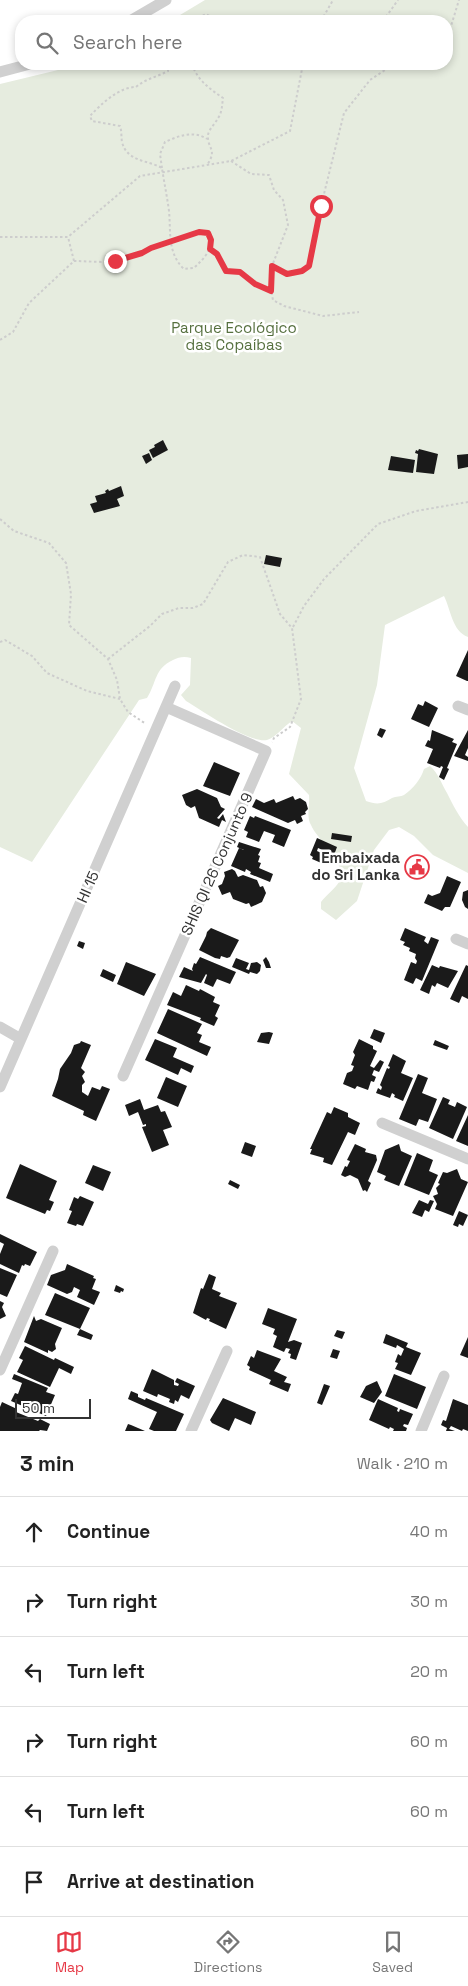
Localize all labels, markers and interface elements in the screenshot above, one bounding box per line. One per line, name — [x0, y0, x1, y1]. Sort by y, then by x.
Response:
search box — [15, 15, 453, 70]
icon: search — [33, 29, 61, 57]
text: Search here — [73, 30, 183, 55]
route start — [310, 195, 333, 218]
route end — [104, 250, 127, 273]
park label: Parque Ecológico das Copaíbas — [171, 318, 297, 354]
street label: SHIS QI 26 Conjunto 9 — [176, 789, 257, 938]
place label: Embaixada do Sri Lanka — [312, 848, 400, 884]
public building icon: Embaixada do Sri Lanka — [404, 854, 430, 880]
street label: HI 15 — [72, 868, 103, 906]
scale bar — [15, 1396, 91, 1419]
text: 50 m — [22, 1399, 55, 1417]
text: 3 min — [20, 1450, 75, 1477]
text: Walk · 210 m — [357, 1453, 448, 1474]
icon: ahead — [20, 1518, 48, 1546]
text: Continue — [67, 1519, 150, 1544]
text: 40 m — [410, 1521, 448, 1542]
icon: right — [20, 1588, 48, 1616]
text: Turn right — [67, 1589, 157, 1614]
text: 30 m — [410, 1591, 448, 1612]
icon: left — [20, 1658, 48, 1686]
text: Turn left — [67, 1659, 145, 1684]
text: 20 m — [410, 1661, 448, 1682]
icon: right — [20, 1728, 48, 1756]
text: Turn right — [67, 1729, 157, 1754]
text: 60 m — [410, 1731, 448, 1752]
icon: left — [20, 1798, 48, 1826]
text: Turn left — [67, 1799, 145, 1824]
text: 60 m — [410, 1801, 448, 1822]
icon: arrive — [20, 1868, 48, 1896]
text: Arrive at destination — [67, 1869, 255, 1894]
tab: Map — [55, 1928, 84, 1976]
tab: Directions — [194, 1928, 262, 1976]
tab: Saved — [372, 1928, 413, 1976]

